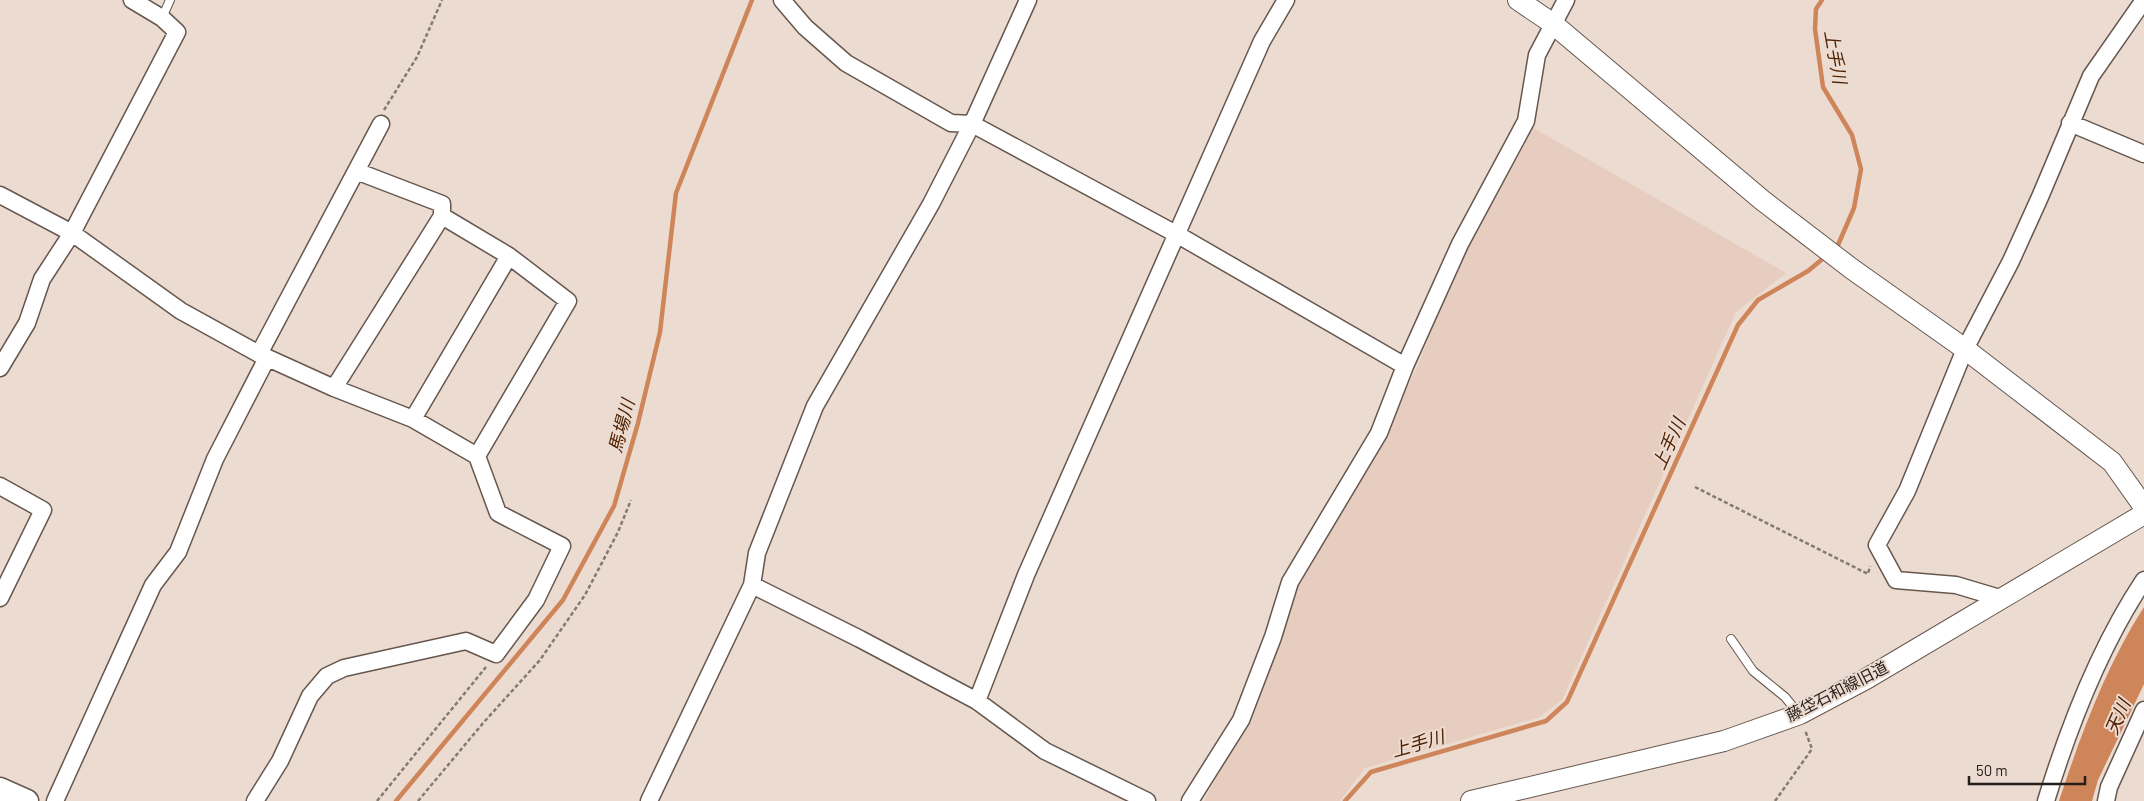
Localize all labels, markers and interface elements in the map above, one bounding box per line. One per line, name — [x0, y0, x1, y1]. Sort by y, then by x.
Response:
water label: 上手川 — [1820, 28, 1852, 87]
water label: 馬場川 — [603, 395, 639, 455]
water label: 上手川 — [1647, 413, 1690, 473]
street label: 藤垈石和線旧道 — [1783, 657, 1891, 724]
water label: 天川 — [2100, 694, 2135, 738]
water label: 上手川 — [1389, 724, 1449, 761]
scale bar — [1969, 754, 2085, 786]
text: 50 m — [1976, 761, 2008, 779]

